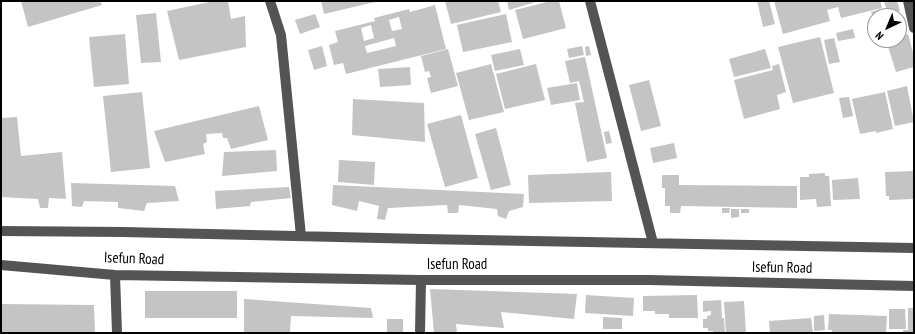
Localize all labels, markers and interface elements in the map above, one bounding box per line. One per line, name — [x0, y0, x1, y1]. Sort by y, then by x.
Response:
north arrow — [867, 8, 907, 48]
text: N — [872, 29, 886, 43]
street label: Isefun Road — [103, 249, 165, 269]
street label: Isefun Road — [427, 256, 487, 274]
street label: Isefun Road — [752, 258, 812, 278]

